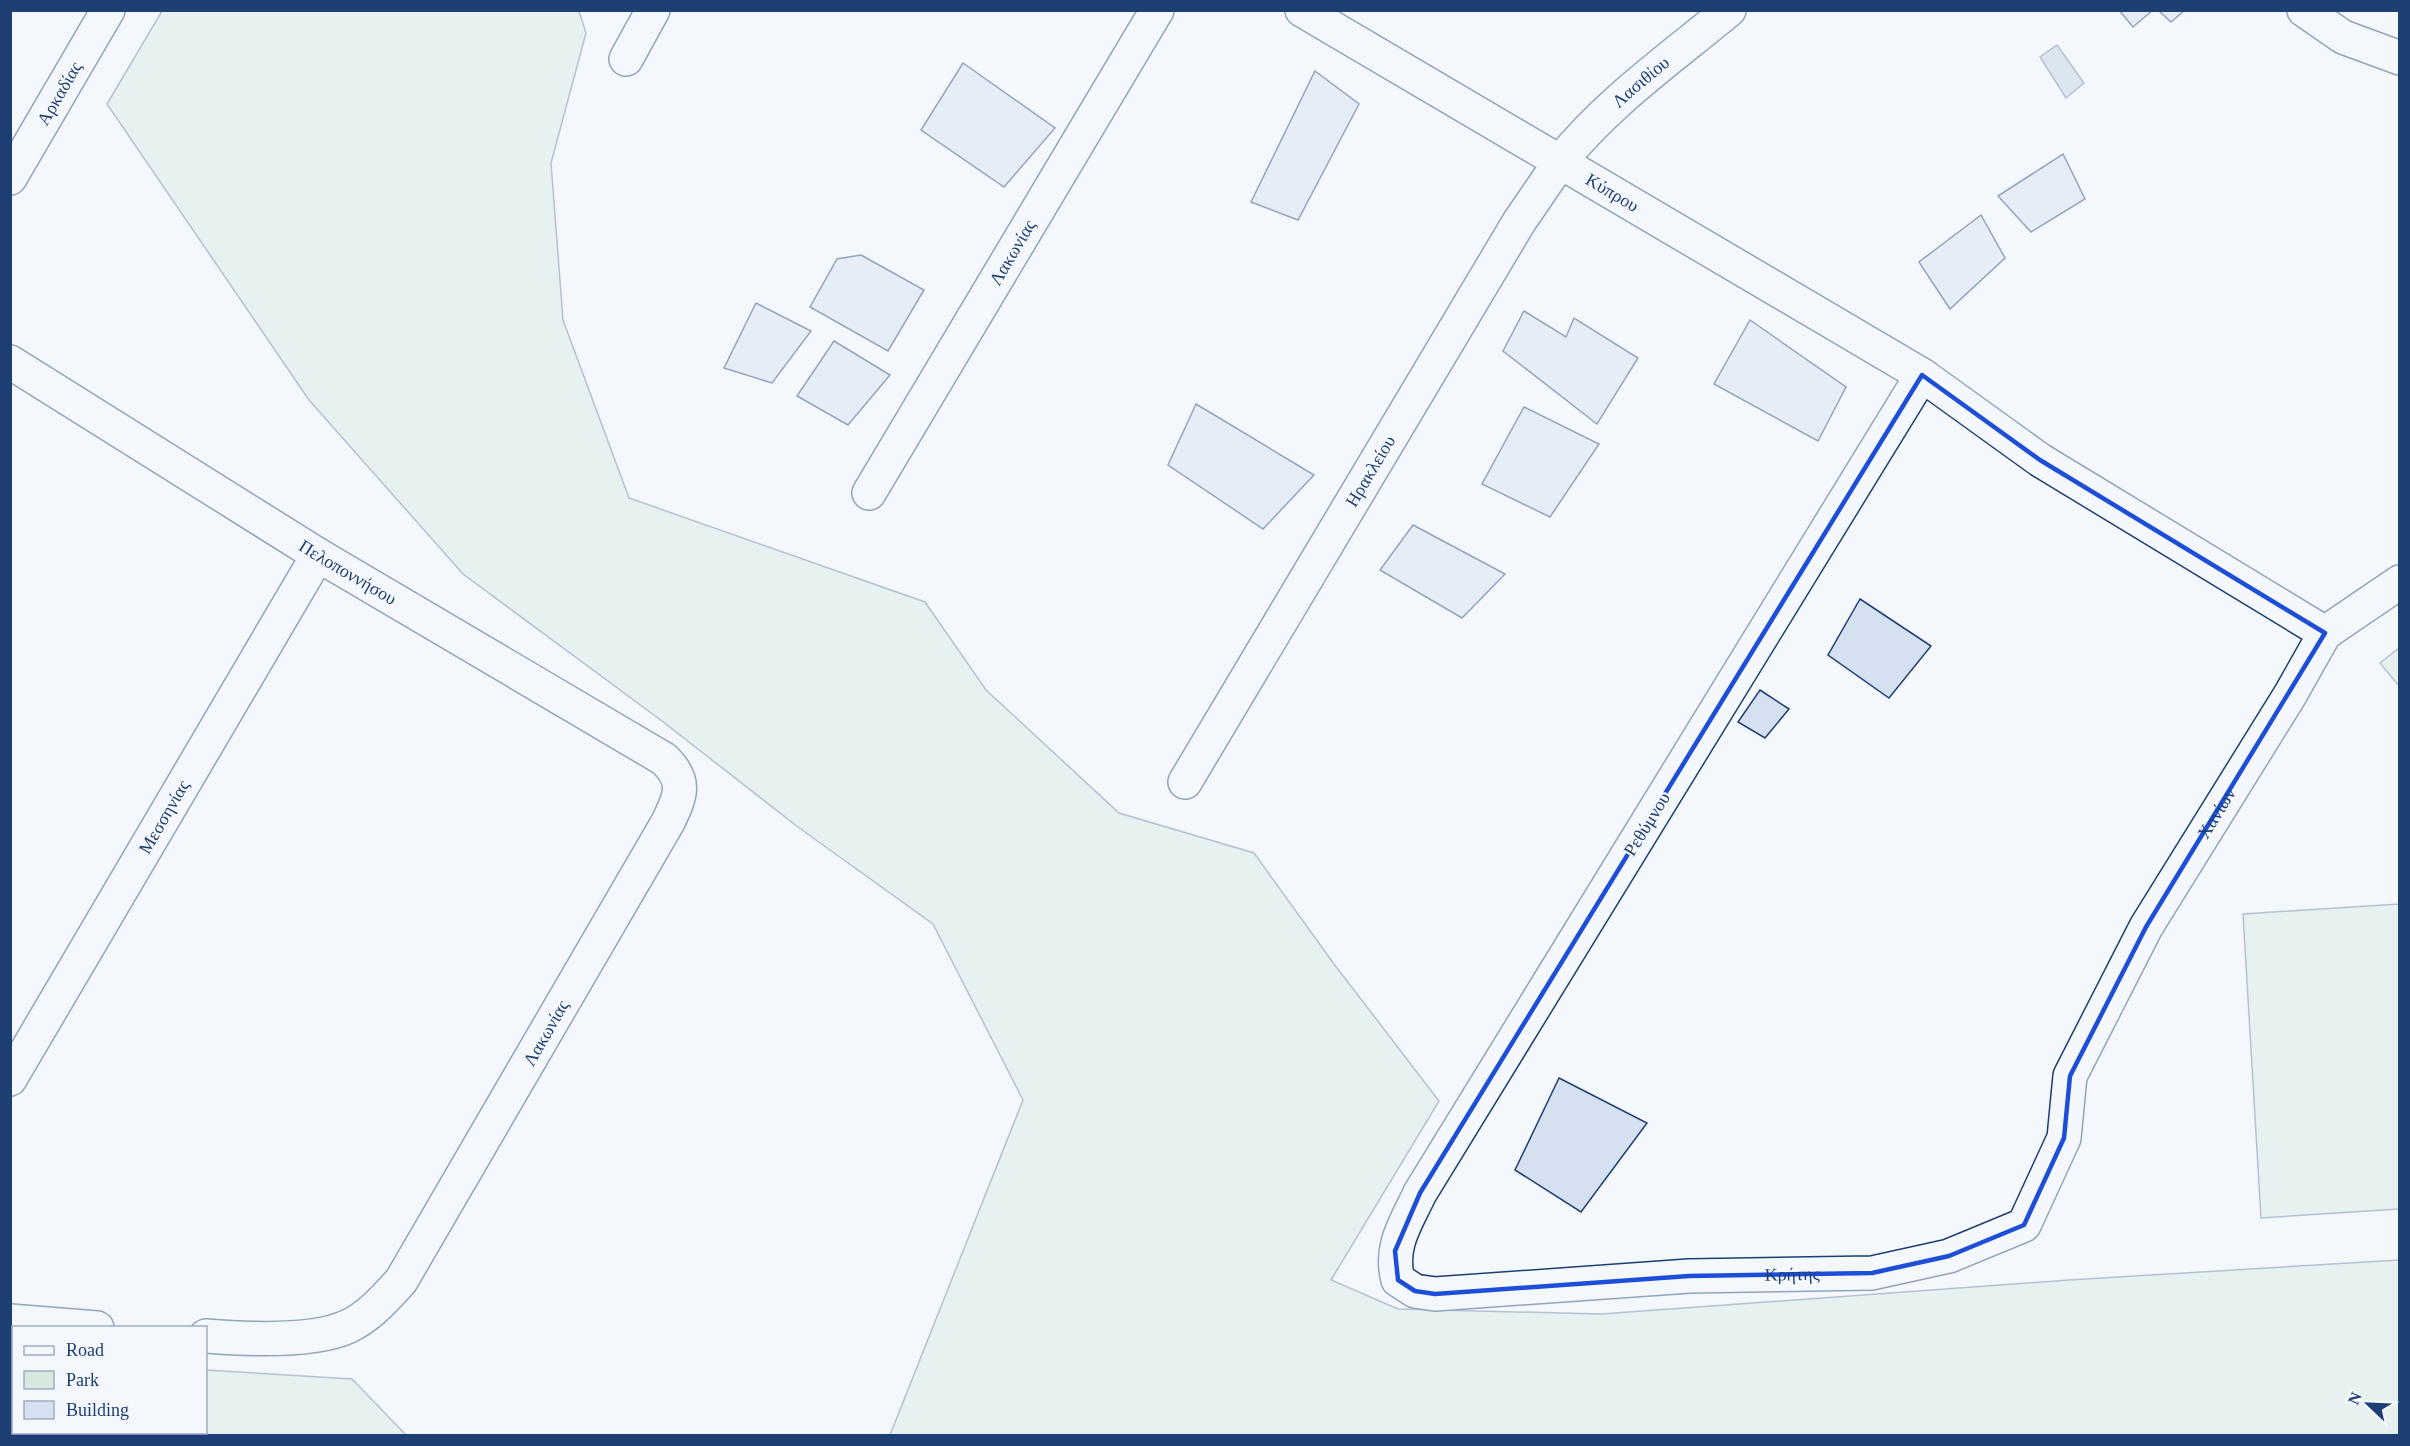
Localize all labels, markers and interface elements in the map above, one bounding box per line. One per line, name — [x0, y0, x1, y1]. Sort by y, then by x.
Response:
street label: Λασιθίου — [1608, 52, 1673, 112]
street label: Αρκαδίας — [33, 58, 86, 129]
street label: Κύπρου — [1582, 169, 1642, 216]
street label: Λακωνίας — [985, 216, 1040, 289]
street label: Ηρακλείου — [1341, 432, 1399, 510]
street label: Πελοποννήσου — [295, 536, 400, 609]
street label: Μεσσηνίας — [135, 777, 193, 857]
street label: Χανίων — [2193, 784, 2240, 842]
street label: Ρεθύμνου — [1620, 789, 1674, 859]
street label: Λακωνίας — [519, 996, 573, 1070]
street label: Κρήτης — [1764, 1264, 1820, 1285]
legend — [12, 1326, 207, 1434]
text: Road — [66, 1340, 104, 1360]
text: Park — [66, 1370, 99, 1390]
north arrow — [2338, 1374, 2398, 1434]
text: N — [2345, 1389, 2365, 1407]
text: Building — [66, 1400, 129, 1420]

